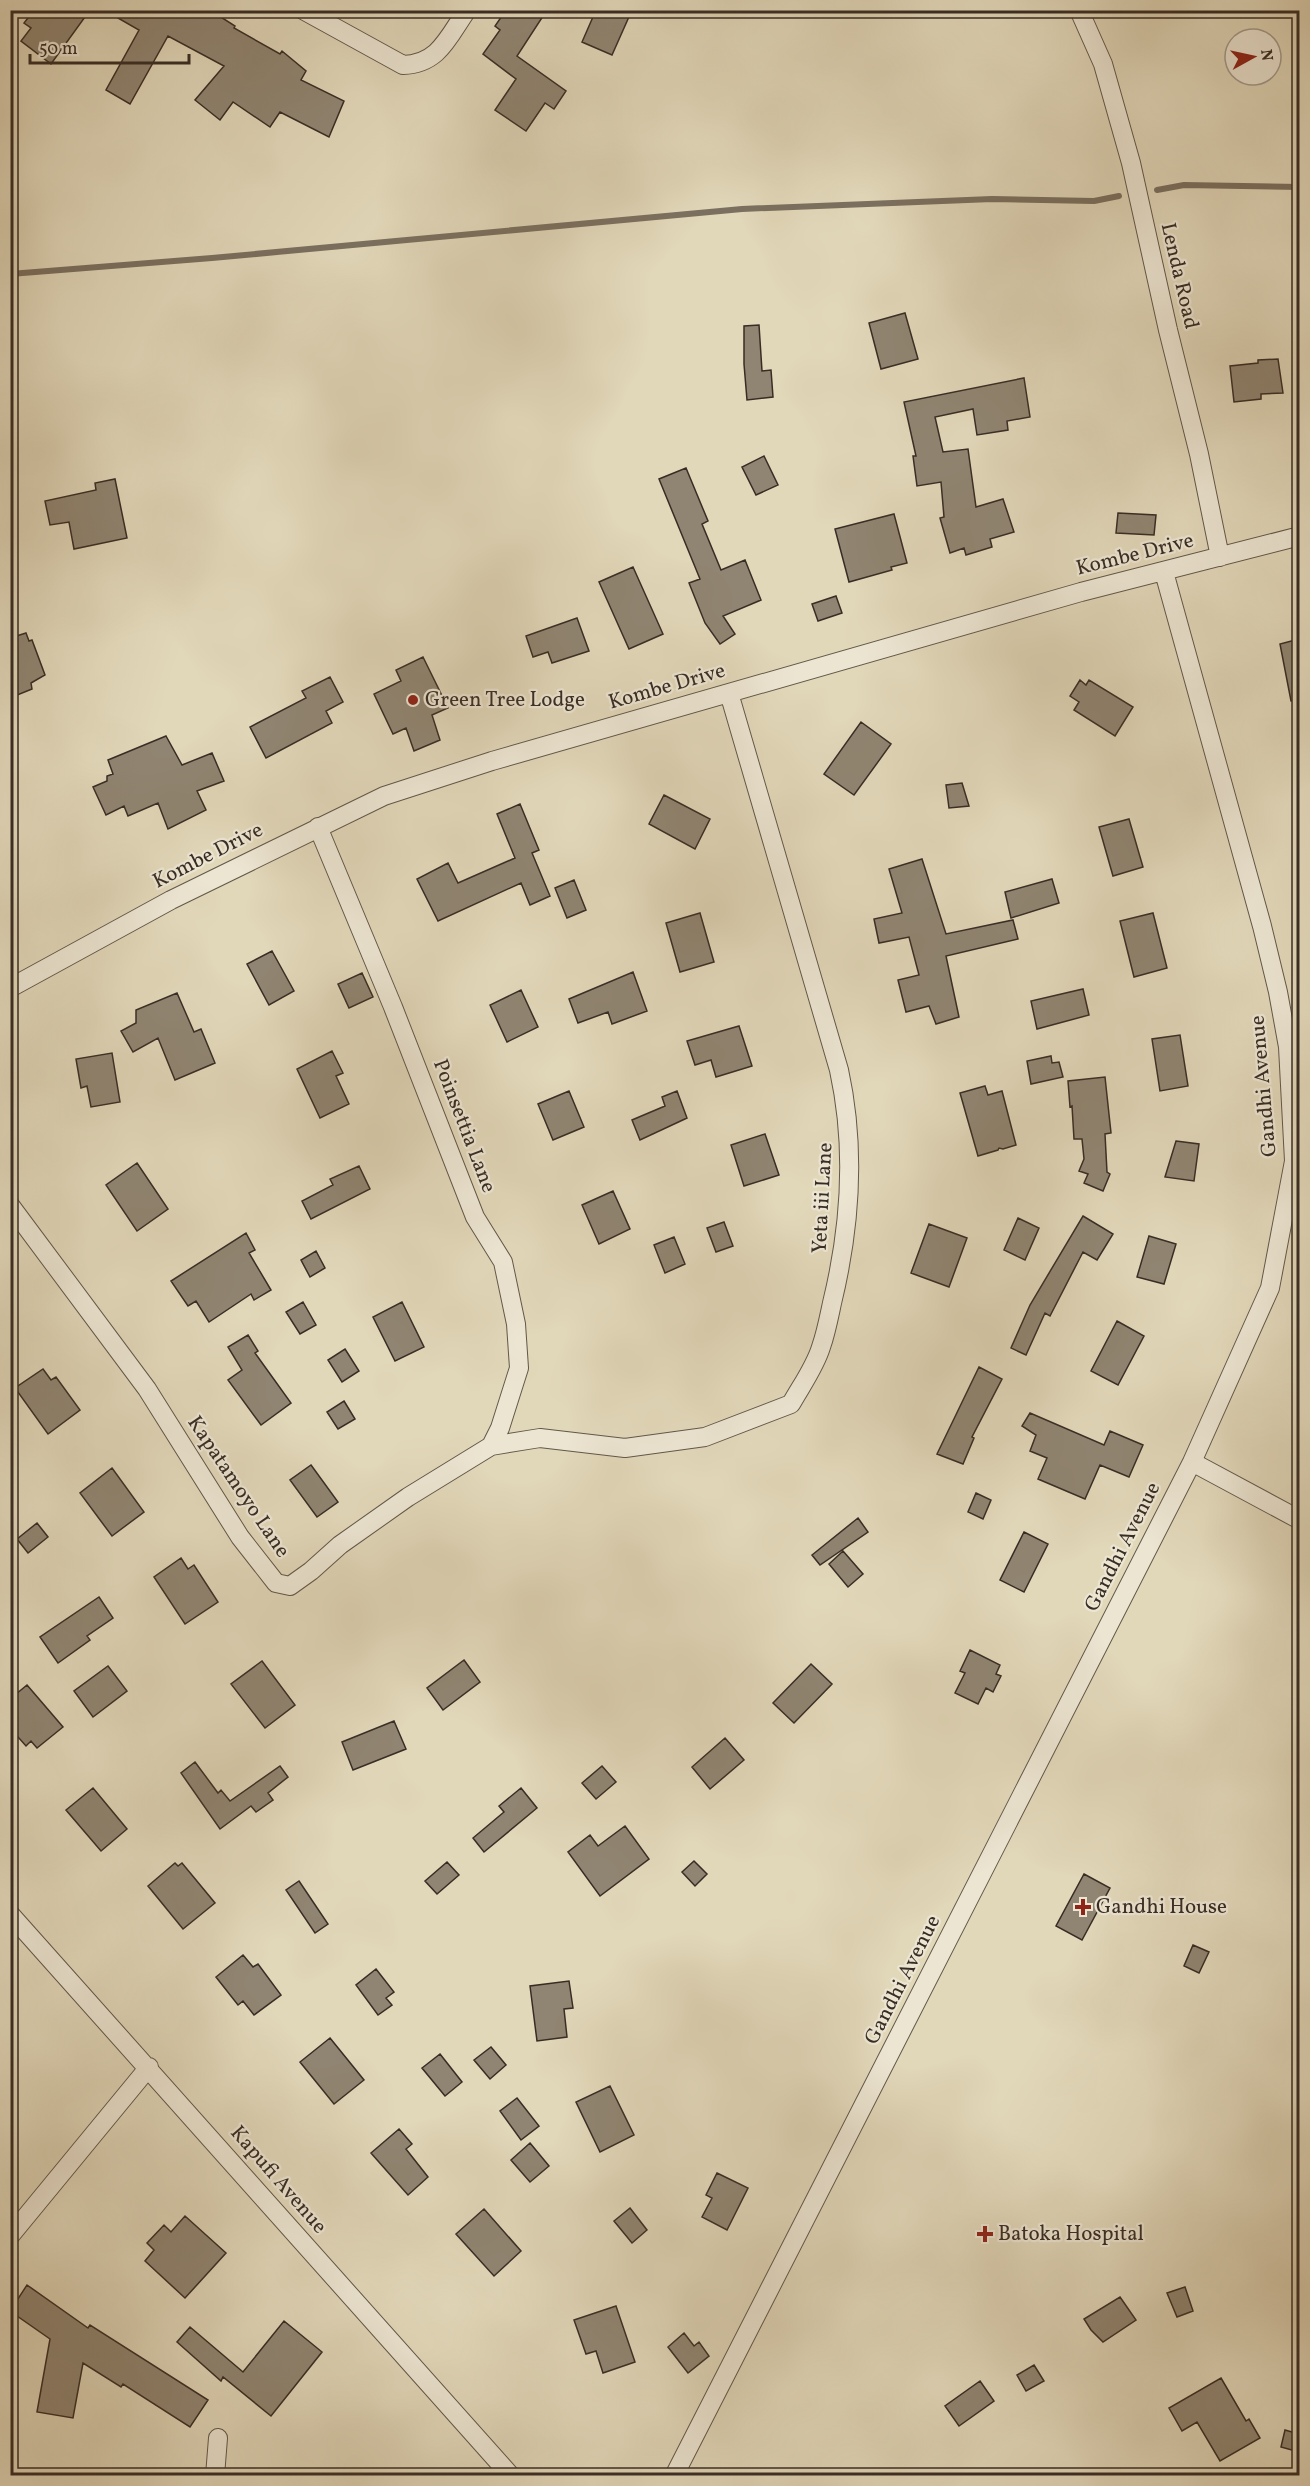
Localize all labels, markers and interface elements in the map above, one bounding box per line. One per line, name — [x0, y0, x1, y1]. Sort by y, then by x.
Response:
scale bar — [30, 27, 189, 65]
north arrow — [1223, 27, 1283, 87]
text: 50 m — [39, 37, 78, 62]
text: N — [1254, 48, 1278, 63]
street label: Lenda Road — [1153, 220, 1205, 332]
street label: Kombe Drive — [1073, 526, 1197, 584]
street label: Kombe Drive — [605, 657, 729, 717]
place label: Green Tree Lodge — [425, 686, 585, 715]
marker: Green Tree Lodge — [406, 693, 420, 707]
street label: Kombe Drive — [148, 816, 268, 896]
street label: Gandhi Avenue — [1243, 1014, 1285, 1158]
street label: Poinsettia Lane — [425, 1055, 503, 1197]
street label: Yeta iii Lane — [806, 1142, 840, 1254]
street label: Kapatamoyo Lane — [180, 1410, 296, 1564]
street label: Gandhi Avenue — [1078, 1477, 1168, 1617]
place label: Gandhi House — [1096, 1893, 1227, 1922]
marker: Gandhi House — [1074, 1898, 1092, 1916]
street label: Gandhi Avenue — [858, 1910, 948, 2050]
street label: Kapufi Avenue — [223, 2120, 333, 2240]
place label: Batoka Hospital — [998, 2220, 1144, 2249]
marker: Batoka Hospital — [976, 2225, 994, 2243]

